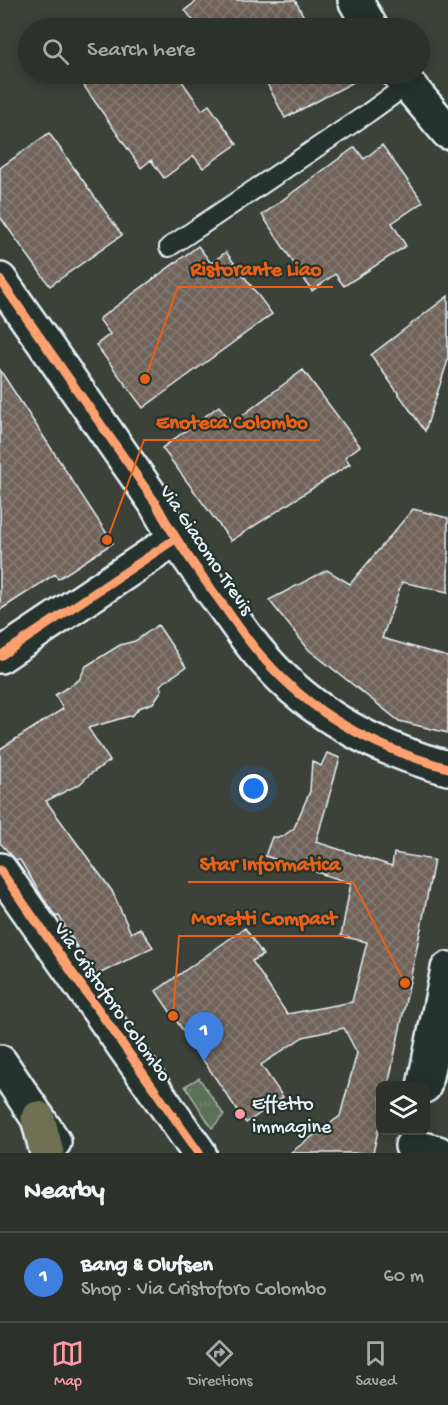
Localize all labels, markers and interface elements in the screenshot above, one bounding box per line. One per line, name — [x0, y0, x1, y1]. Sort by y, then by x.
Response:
search box — [18, 18, 430, 84]
icon: search — [39, 35, 72, 68]
text: Search here — [87, 38, 195, 64]
callout: Ristorante Liao — [178, 248, 333, 287]
text: Ristorante Liao — [189, 259, 322, 284]
callout: Enoteca Colombo — [144, 401, 320, 440]
text: Enoteca Colombo — [156, 412, 308, 437]
street label: Via Giacomo Trevis — [153, 481, 257, 621]
your location — [239, 774, 268, 803]
callout: Star Informatica — [188, 843, 353, 882]
text: Star Informatica — [200, 854, 342, 879]
callout: Moretti Compact — [179, 897, 348, 936]
text: Moretti Compact — [191, 908, 339, 933]
street label: Via Cristoforo Colombo — [47, 918, 175, 1087]
pin: 1 — [184, 1012, 224, 1062]
map controls — [376, 1081, 430, 1135]
button: layers — [376, 1081, 430, 1135]
place label: Effetto immagine — [252, 1094, 332, 1140]
marker: Effetto immagine — [233, 1107, 247, 1121]
text: Nearby — [24, 1177, 105, 1208]
text: Bang & Olufsen — [81, 1253, 213, 1279]
text: 1 — [39, 1266, 48, 1289]
text: 60 m — [384, 1266, 424, 1289]
text: Shop · Via Cristoforo Colombo — [81, 1279, 326, 1302]
tab: Map — [51, 1337, 84, 1392]
tab: Directions — [187, 1337, 253, 1392]
tab: Saved — [355, 1337, 396, 1392]

